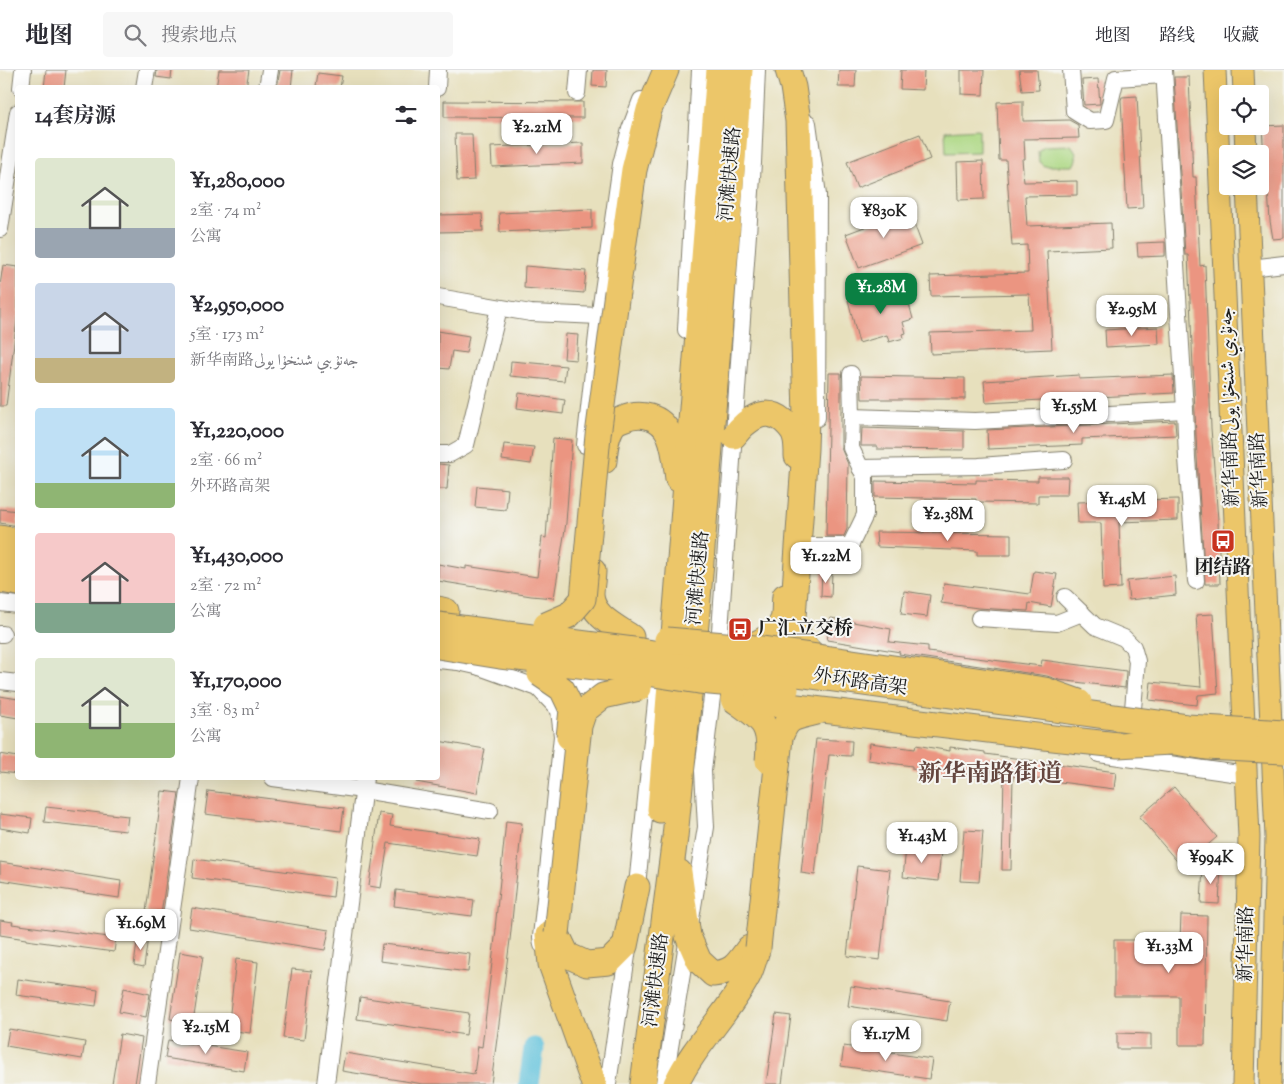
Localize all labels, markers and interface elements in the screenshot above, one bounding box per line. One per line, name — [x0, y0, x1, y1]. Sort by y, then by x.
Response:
search box — [103, 12, 453, 57]
text: 地图 — [25, 20, 73, 54]
icon: search — [121, 21, 149, 49]
text: 搜索地点 — [161, 23, 237, 50]
text: 地图 — [1095, 24, 1131, 50]
text: 路线 — [1159, 24, 1195, 50]
text: 收藏 — [1223, 24, 1259, 50]
map controls — [1219, 85, 1269, 195]
button: locate — [1219, 85, 1269, 135]
icon: filters — [392, 101, 420, 129]
text: 14套房源 — [35, 102, 116, 132]
pin: ¥2.21M — [496, 112, 578, 155]
text: ¥2.21M — [512, 117, 562, 140]
street label: 河滩快速路 — [713, 125, 749, 223]
button: layers — [1219, 145, 1269, 195]
text: ¥1,280,000 — [190, 167, 285, 197]
icon: home — [75, 178, 135, 238]
pin: ¥830K — [849, 196, 919, 239]
text: 2室 · 74 m² — [190, 200, 261, 223]
text: ¥830K — [861, 201, 907, 224]
text: 公寓 — [190, 226, 222, 249]
pin: ¥1.28M — [840, 272, 922, 315]
text: ¥1.28M — [856, 277, 906, 300]
text: ¥2,950,000 — [190, 291, 284, 321]
pin: ¥2.95M — [1091, 294, 1173, 337]
text: ¥2.95M — [1107, 299, 1157, 322]
icon: home — [75, 303, 135, 363]
street label: 新华南路جەنۇبىي شىنخۇا يولى — [1213, 307, 1249, 507]
text: 5室 · 173 m² — [190, 324, 264, 347]
text: 新华南路جەنۇبىي شىنخۇا يولى — [190, 350, 358, 373]
pin: ¥1.55M — [1033, 392, 1115, 434]
text: ¥1.55M — [1051, 396, 1097, 419]
text: ¥1,220,000 — [190, 417, 284, 447]
icon: home — [75, 428, 135, 488]
street label: 新华南路 — [1245, 431, 1275, 509]
text: 2室 · 66 m² — [190, 450, 262, 473]
text: 外环路高架 — [190, 476, 270, 499]
pin: ¥1.45M — [1081, 484, 1163, 527]
text: ¥1.45M — [1098, 489, 1146, 512]
pin: ¥2.38M — [907, 500, 989, 542]
text: ¥2.38M — [923, 504, 973, 527]
bus stop icon: 团结路 — [1210, 528, 1236, 554]
street label: 河滩快速路 — [681, 529, 717, 627]
text: ¥1,430,000 — [190, 542, 283, 572]
pin: ¥1.22M — [785, 542, 867, 584]
text: ¥1.22M — [801, 546, 851, 569]
icon: home — [75, 553, 135, 613]
place label: 团结路 — [1194, 555, 1252, 582]
text: 2室 · 72 m² — [190, 575, 262, 598]
text: 公寓 — [190, 601, 222, 624]
bus stop icon: 广汇立交桥 — [727, 616, 753, 642]
place label: 广汇立交桥 — [758, 616, 853, 643]
street label: 外环路高架 — [811, 663, 909, 703]
text: ¥1,170,000 — [190, 667, 282, 697]
icon: home — [75, 678, 135, 738]
text: 3室 · 83 m² — [190, 700, 260, 723]
text: 公寓 — [190, 726, 222, 749]
district label: 新华南路街道 — [918, 758, 1062, 792]
pin: ¥1.43M — [881, 822, 963, 864]
text: ¥1.43M — [897, 826, 947, 849]
pin: ¥994K — [1176, 842, 1246, 885]
text: ¥994K — [1188, 847, 1234, 870]
street label: 新华南路 — [1233, 906, 1261, 982]
pin: ¥1.69M — [100, 908, 182, 951]
text: ¥1.69M — [116, 913, 166, 936]
street label: 河滩快速路 — [638, 931, 676, 1029]
pin: ¥1.33M — [1128, 932, 1210, 974]
text: ¥1.33M — [1145, 936, 1193, 959]
pin: ¥2.15M — [165, 1012, 247, 1055]
text: ¥2.15M — [182, 1017, 230, 1040]
pin: ¥1.17M — [845, 1020, 927, 1062]
text: ¥1.17M — [862, 1024, 910, 1047]

